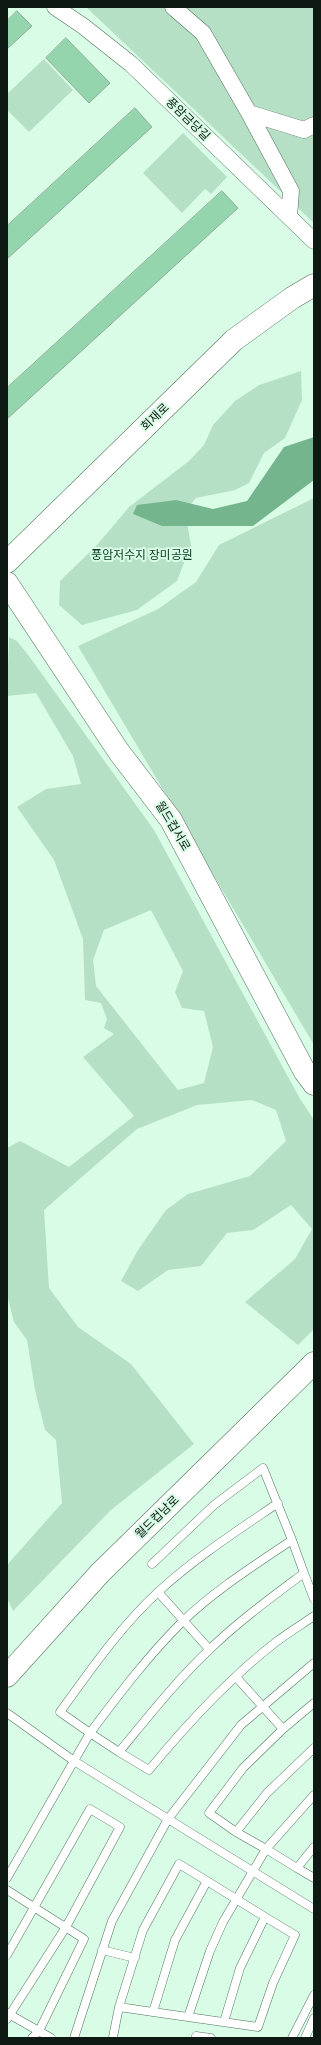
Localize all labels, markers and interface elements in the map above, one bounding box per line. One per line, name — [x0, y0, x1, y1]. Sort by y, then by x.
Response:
street label: 풍암금당길 — [163, 95, 213, 143]
street label: 회재로 — [138, 400, 172, 434]
park label: 풍암저수지 장미공원 — [91, 548, 193, 562]
street label: 월드컵서로 — [153, 799, 193, 853]
street label: 월드컵남로 — [132, 1493, 182, 1541]

